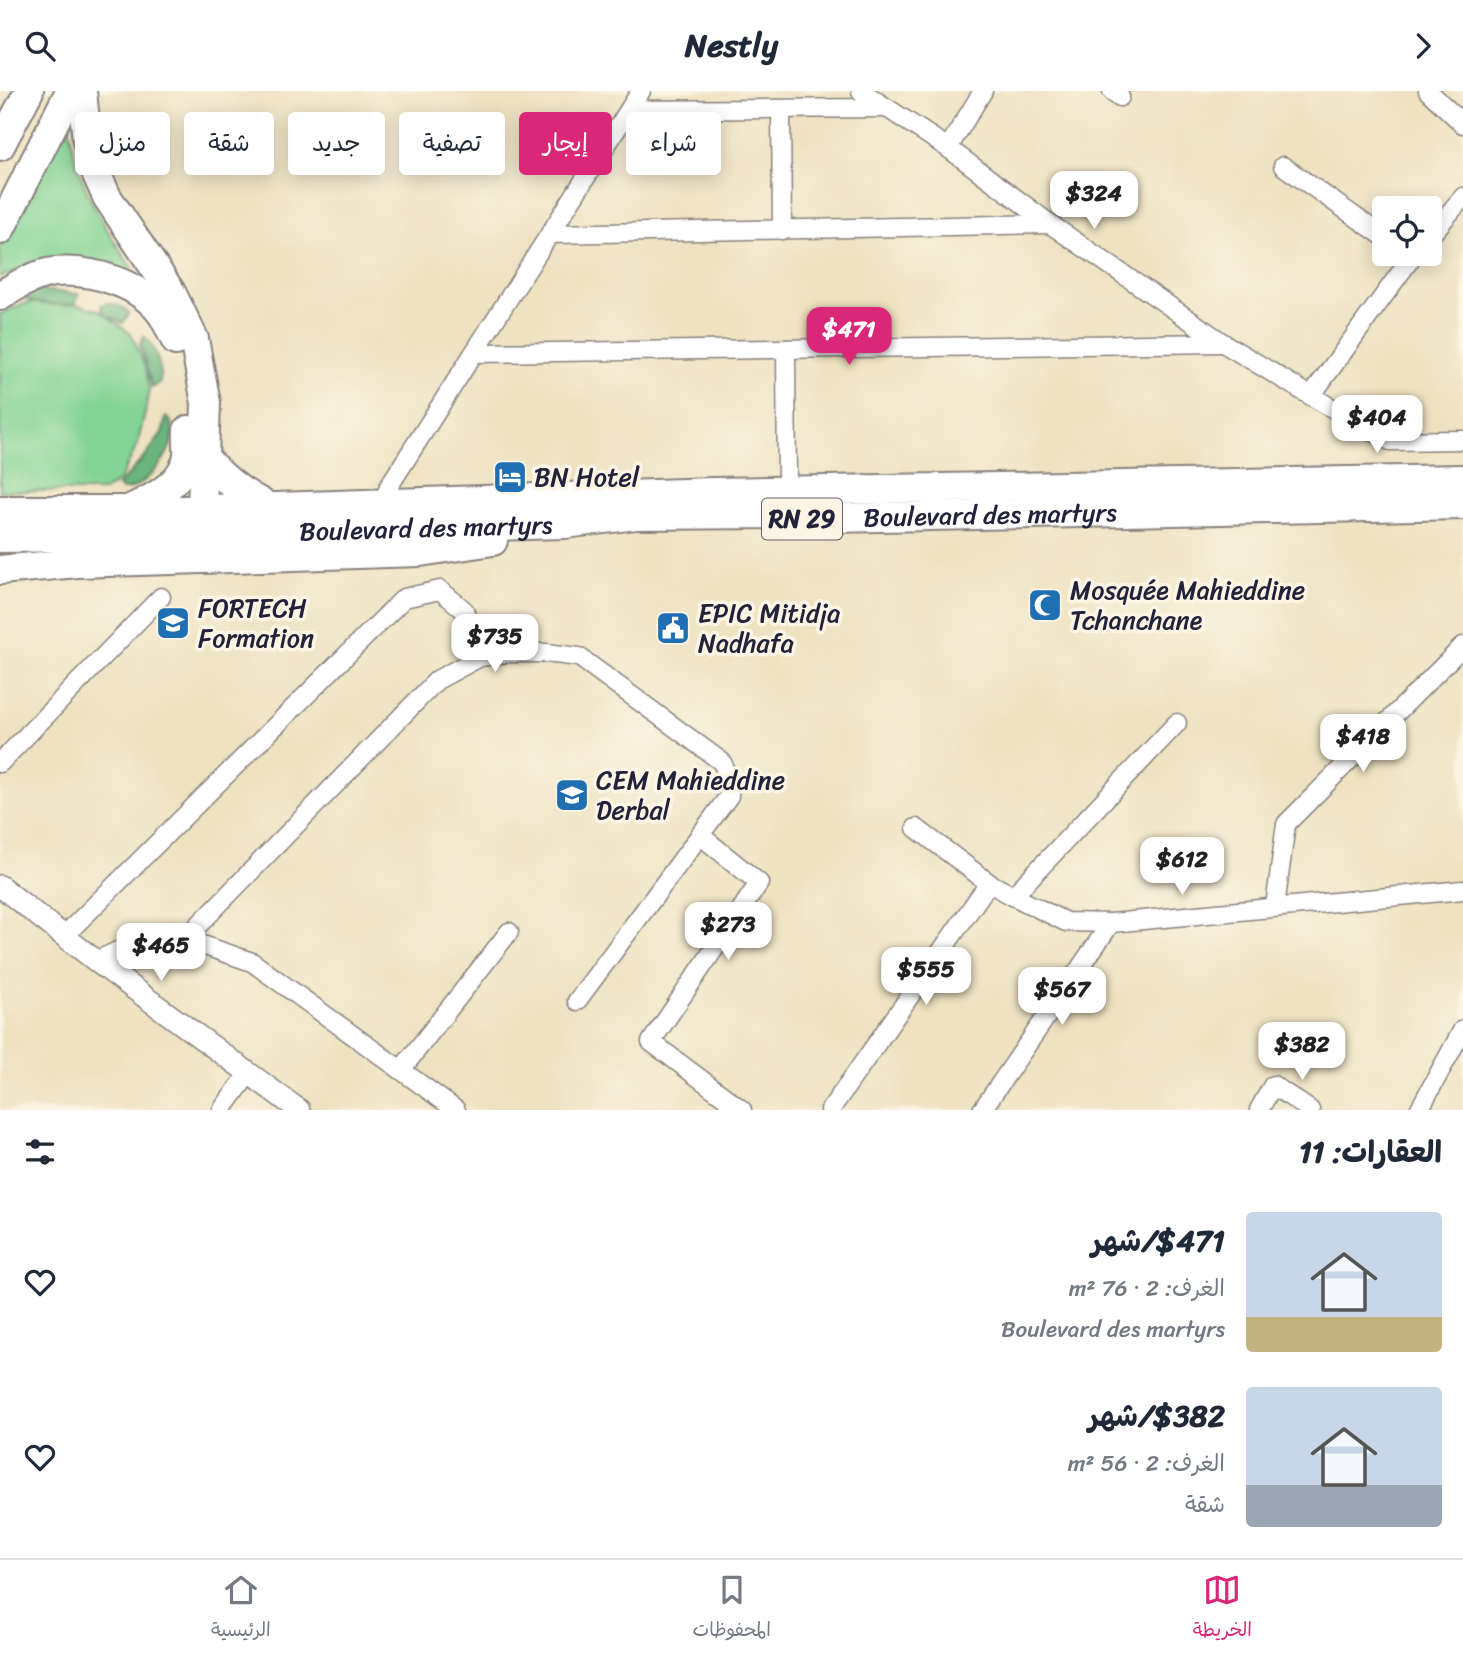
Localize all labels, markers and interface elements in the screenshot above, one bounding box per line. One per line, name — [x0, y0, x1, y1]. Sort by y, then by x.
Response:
text: Nestly — [685, 17, 778, 74]
icon: search — [21, 27, 59, 65]
icon: forward — [1404, 27, 1442, 65]
chip: منزل — [75, 112, 170, 175]
chip: شقة — [184, 112, 274, 175]
chip: جديد — [288, 112, 385, 175]
chip: تصفية — [399, 112, 505, 175]
chip: إيجار — [519, 112, 612, 175]
chip: شراء — [626, 112, 721, 175]
pin: $324 — [1053, 171, 1135, 231]
text: $324 — [1066, 173, 1122, 214]
map controls — [1372, 196, 1442, 266]
button: locate — [1372, 196, 1442, 266]
pin: $471 — [808, 307, 890, 367]
text: $471 — [823, 309, 875, 350]
pin: $404 — [1336, 395, 1418, 455]
text: $404 — [1348, 397, 1406, 438]
place label: BN Hotel — [534, 454, 640, 500]
hotel icon: BN Hotel — [491, 458, 529, 496]
street label: Boulevard des martyrs — [863, 489, 1117, 540]
road number: RN 29 — [762, 499, 842, 539]
street label: Boulevard des martyrs — [299, 501, 554, 555]
place label: Mosquée Mahieddine Tchanchane — [1070, 567, 1305, 643]
place label: FORTECH Formation — [198, 585, 314, 661]
mosque icon: Mosquée Mahieddine Tchanchane — [1026, 586, 1064, 624]
place label: EPIC Mitidja Nadhafa — [698, 590, 840, 666]
school or university icon: FORTECH Formation — [154, 604, 192, 642]
public building icon: EPIC Mitidja Nadhafa — [654, 609, 692, 647]
pin: $735 — [454, 615, 536, 674]
text: $735 — [467, 616, 523, 657]
pin: $418 — [1322, 715, 1404, 774]
text: $418 — [1336, 716, 1390, 757]
place label: CEM Mahieddine Derbal — [596, 757, 785, 833]
school or university icon: CEM Mahieddine Derbal — [553, 776, 591, 814]
pin: $612 — [1141, 837, 1223, 897]
text: $612 — [1156, 839, 1208, 880]
pin: $273 — [687, 903, 769, 962]
text: $273 — [701, 904, 755, 945]
pin: $465 — [120, 923, 202, 983]
text: $465 — [133, 925, 189, 966]
pin: $555 — [885, 947, 967, 1007]
text: $555 — [897, 949, 955, 990]
pin: $567 — [1021, 967, 1103, 1027]
text: $567 — [1034, 969, 1090, 1010]
pin: $382 — [1261, 1023, 1343, 1082]
text: $382 — [1274, 1024, 1330, 1065]
text: العقارات: 11 — [1299, 1125, 1442, 1179]
icon: filters — [21, 1133, 59, 1171]
text: $471/شهر — [1091, 1214, 1225, 1268]
icon: home — [1302, 1240, 1386, 1324]
icon: heart — [21, 1263, 59, 1301]
text: الغرف: 2 · 76 m² — [1069, 1268, 1225, 1309]
text: Boulevard des martyrs — [1001, 1309, 1225, 1350]
text: $382/شهر — [1088, 1389, 1225, 1443]
icon: home — [1302, 1415, 1386, 1499]
icon: heart — [21, 1438, 59, 1476]
text: الغرف: 2 · 56 m² — [1068, 1443, 1225, 1484]
text: شقة — [1185, 1484, 1225, 1525]
tab: الرئيسية — [211, 1571, 271, 1646]
tab: المحفوظات — [693, 1571, 771, 1646]
tab: الخريطة — [1193, 1571, 1252, 1646]

